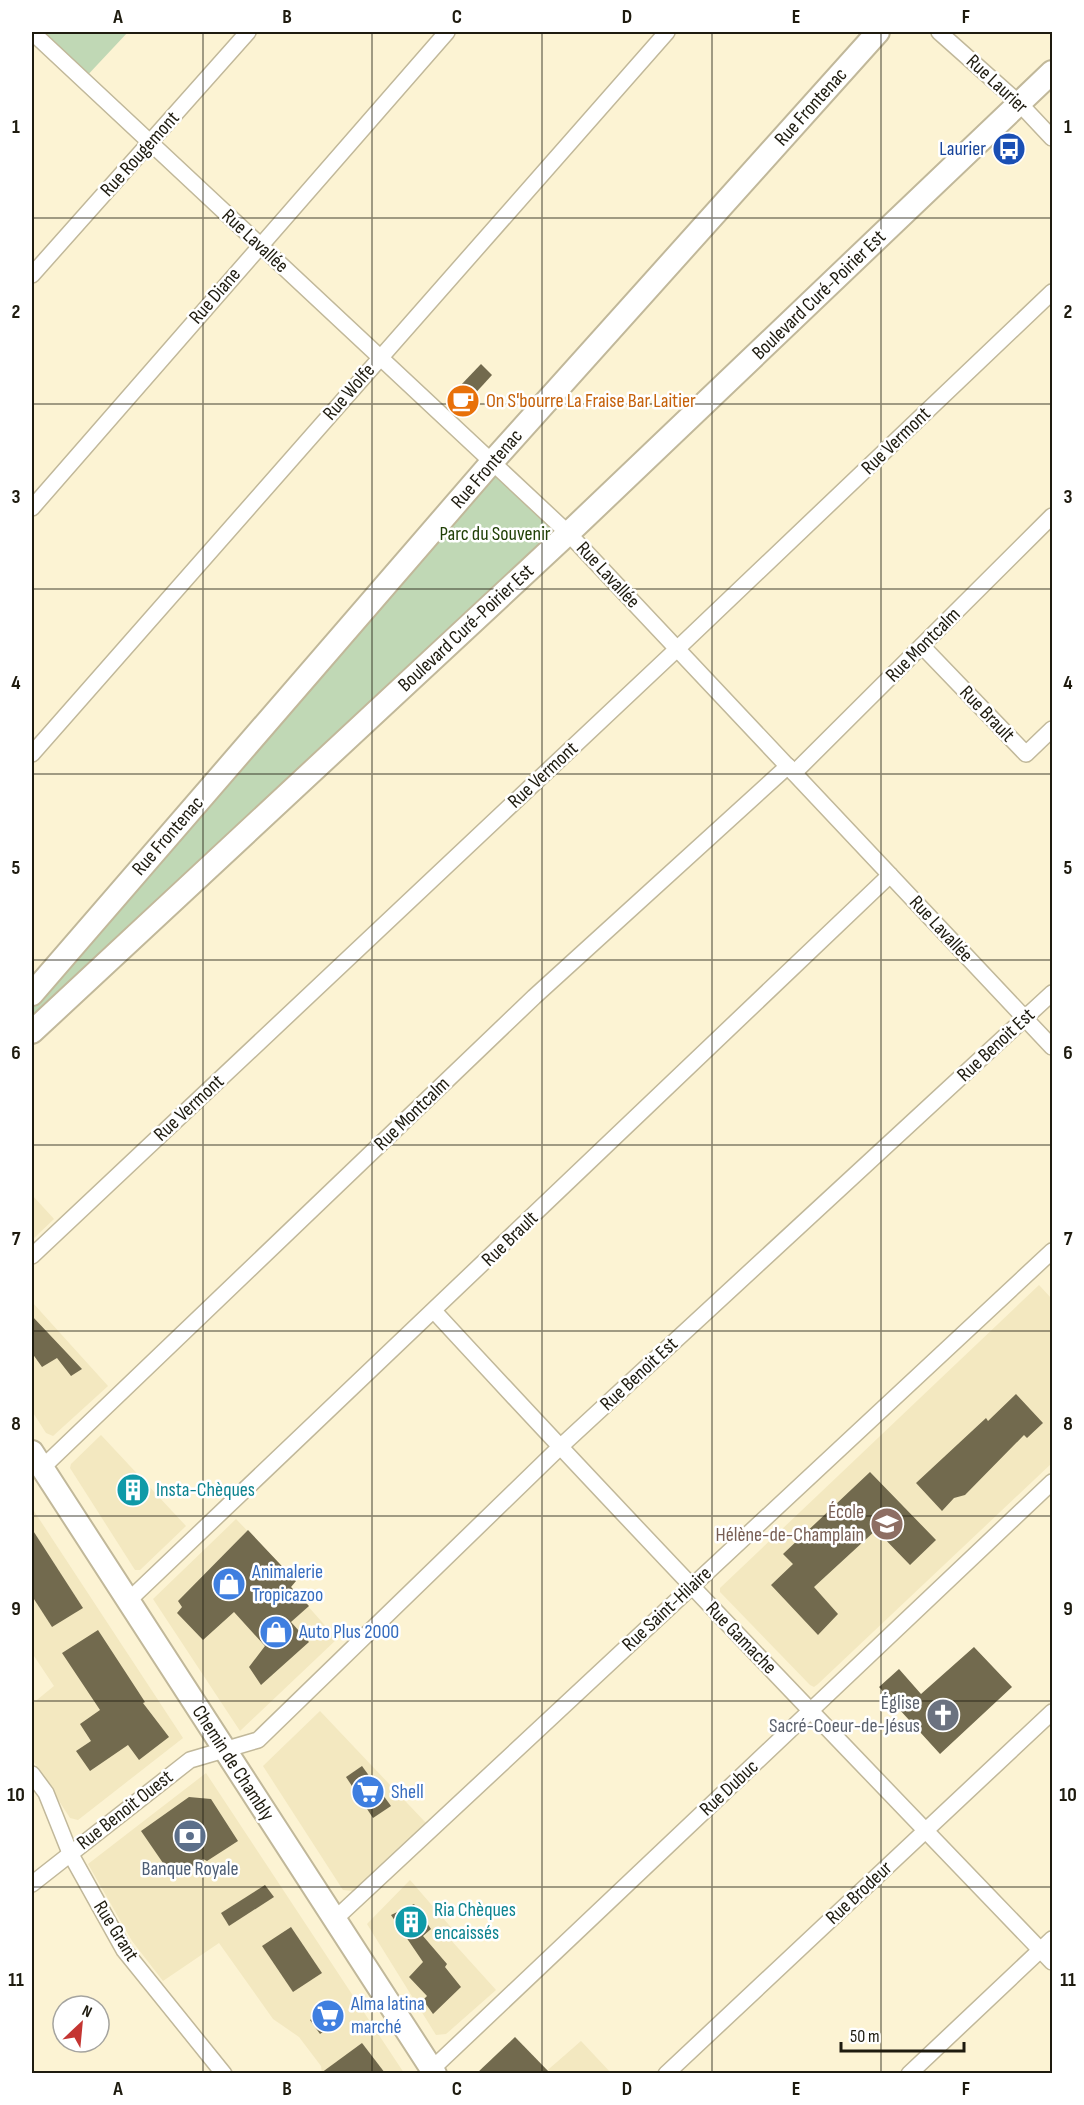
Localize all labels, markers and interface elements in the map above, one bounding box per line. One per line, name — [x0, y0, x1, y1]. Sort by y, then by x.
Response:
text: A — [112, 5, 123, 29]
text: B — [282, 5, 292, 29]
text: C — [452, 5, 462, 29]
text: D — [622, 5, 632, 29]
text: E — [792, 5, 800, 29]
text: F — [962, 5, 970, 29]
street label: Rue Laurier — [961, 49, 1033, 119]
street label: Rue Frontenac — [770, 63, 852, 151]
street label: Rue Rougemont — [95, 106, 185, 202]
text: 1 — [12, 115, 20, 139]
text: 1 — [1064, 115, 1072, 139]
bus stop icon: Laurier — [991, 131, 1027, 167]
place label: Laurier — [939, 137, 986, 161]
street label: Rue Lavallée — [217, 204, 293, 278]
street label: Boulevard Curé-Poirier Est — [747, 225, 891, 365]
street label: Rue Diane — [184, 263, 246, 329]
text: 2 — [12, 300, 20, 324]
text: 2 — [1064, 300, 1072, 324]
street label: Rue Wolfe — [318, 359, 380, 425]
cafe icon: On S'bourre La Fraise Bar Laitier — [445, 383, 481, 419]
place label: On S'bourre La Fraise Bar Laitier — [486, 389, 696, 413]
street label: Rue Vermont — [856, 402, 936, 480]
street label: Rue Frontenac — [446, 425, 528, 513]
text: 3 — [12, 485, 21, 509]
text: 3 — [1064, 485, 1073, 509]
park label: Parc du Souvenir — [439, 522, 551, 546]
street label: Rue Lavallée — [571, 537, 645, 613]
street label: Boulevard Curé-Poirier Est — [393, 559, 539, 697]
street label: Rue Montcalm — [881, 603, 965, 687]
text: 4 — [11, 671, 21, 695]
text: 4 — [1063, 671, 1073, 695]
street label: Rue Brault — [954, 681, 1020, 747]
street label: Rue Vermont — [503, 737, 583, 813]
street label: Rue Frontenac — [127, 792, 209, 880]
text: 5 — [12, 856, 21, 880]
text: 5 — [1064, 856, 1073, 880]
street label: Rue Lavallée — [904, 891, 978, 967]
street label: Rue Benoit Est — [952, 1003, 1040, 1087]
text: 6 — [11, 1041, 21, 1065]
text: 6 — [1063, 1041, 1073, 1065]
street label: Rue Vermont — [149, 1070, 229, 1146]
street label: Rue Montcalm — [369, 1072, 455, 1156]
street label: Rue Brault — [477, 1206, 543, 1272]
text: 7 — [12, 1227, 21, 1251]
text: 7 — [1064, 1227, 1073, 1251]
street label: Rue Benoit Est — [595, 1332, 683, 1416]
text: 8 — [11, 1412, 21, 1436]
text: 8 — [1063, 1412, 1073, 1436]
building icon: Insta-Chèques — [115, 1472, 151, 1508]
place label: Insta-Chèques — [156, 1478, 255, 1502]
place label: École Hélène-de-Champlain — [716, 1500, 864, 1547]
school or university icon: École Hélène-de-Champlain — [869, 1506, 905, 1542]
place label: Animalerie Tropicazoo — [251, 1560, 323, 1607]
street label: Rue Saint-Hilaire — [617, 1562, 717, 1656]
shop icon: Animalerie Tropicazoo — [211, 1566, 247, 1602]
text: 9 — [11, 1597, 21, 1621]
street label: Rue Gamache — [701, 1597, 781, 1679]
text: 9 — [1063, 1597, 1073, 1621]
shop icon: Auto Plus 2000 — [258, 1614, 294, 1650]
place label: Auto Plus 2000 — [298, 1620, 399, 1644]
place label: Église Sacré-Coeur-de-Jésus — [769, 1691, 920, 1738]
church icon: Église Sacré-Coeur-de-Jésus — [925, 1697, 961, 1733]
street label: Chemin de Chambly — [187, 1701, 279, 1825]
street label: Rue Dubuc — [695, 1755, 763, 1821]
street label: Rue Benoit Ouest — [72, 1765, 178, 1855]
supermarket icon: Shell — [350, 1774, 386, 1810]
place label: Shell — [391, 1780, 424, 1804]
text: 10 — [7, 1783, 25, 1807]
text: 10 — [1059, 1783, 1077, 1807]
bank icon: Banque Royale — [172, 1818, 208, 1854]
street label: Rue Brodeur — [821, 1856, 897, 1930]
place label: Banque Royale — [141, 1857, 239, 1881]
street label: Rue Grant — [88, 1896, 144, 1966]
place label: Ria Chèques encaissés — [434, 1898, 516, 1945]
building icon: Ria Chèques encaissés — [393, 1904, 429, 1940]
text: 11 — [8, 1968, 24, 1992]
text: 11 — [1060, 1968, 1076, 1992]
place label: Alma latina marché — [350, 1992, 425, 2039]
north arrow — [51, 1994, 111, 2054]
supermarket icon: Alma latina marché — [310, 1998, 346, 2034]
text: N — [79, 2001, 95, 2022]
scale bar — [841, 2015, 964, 2053]
text: 50 m — [850, 2026, 880, 2047]
text: A — [112, 2077, 123, 2101]
text: B — [282, 2077, 292, 2101]
text: C — [452, 2077, 462, 2101]
text: D — [622, 2077, 632, 2101]
text: E — [792, 2077, 800, 2101]
text: F — [962, 2077, 970, 2101]

